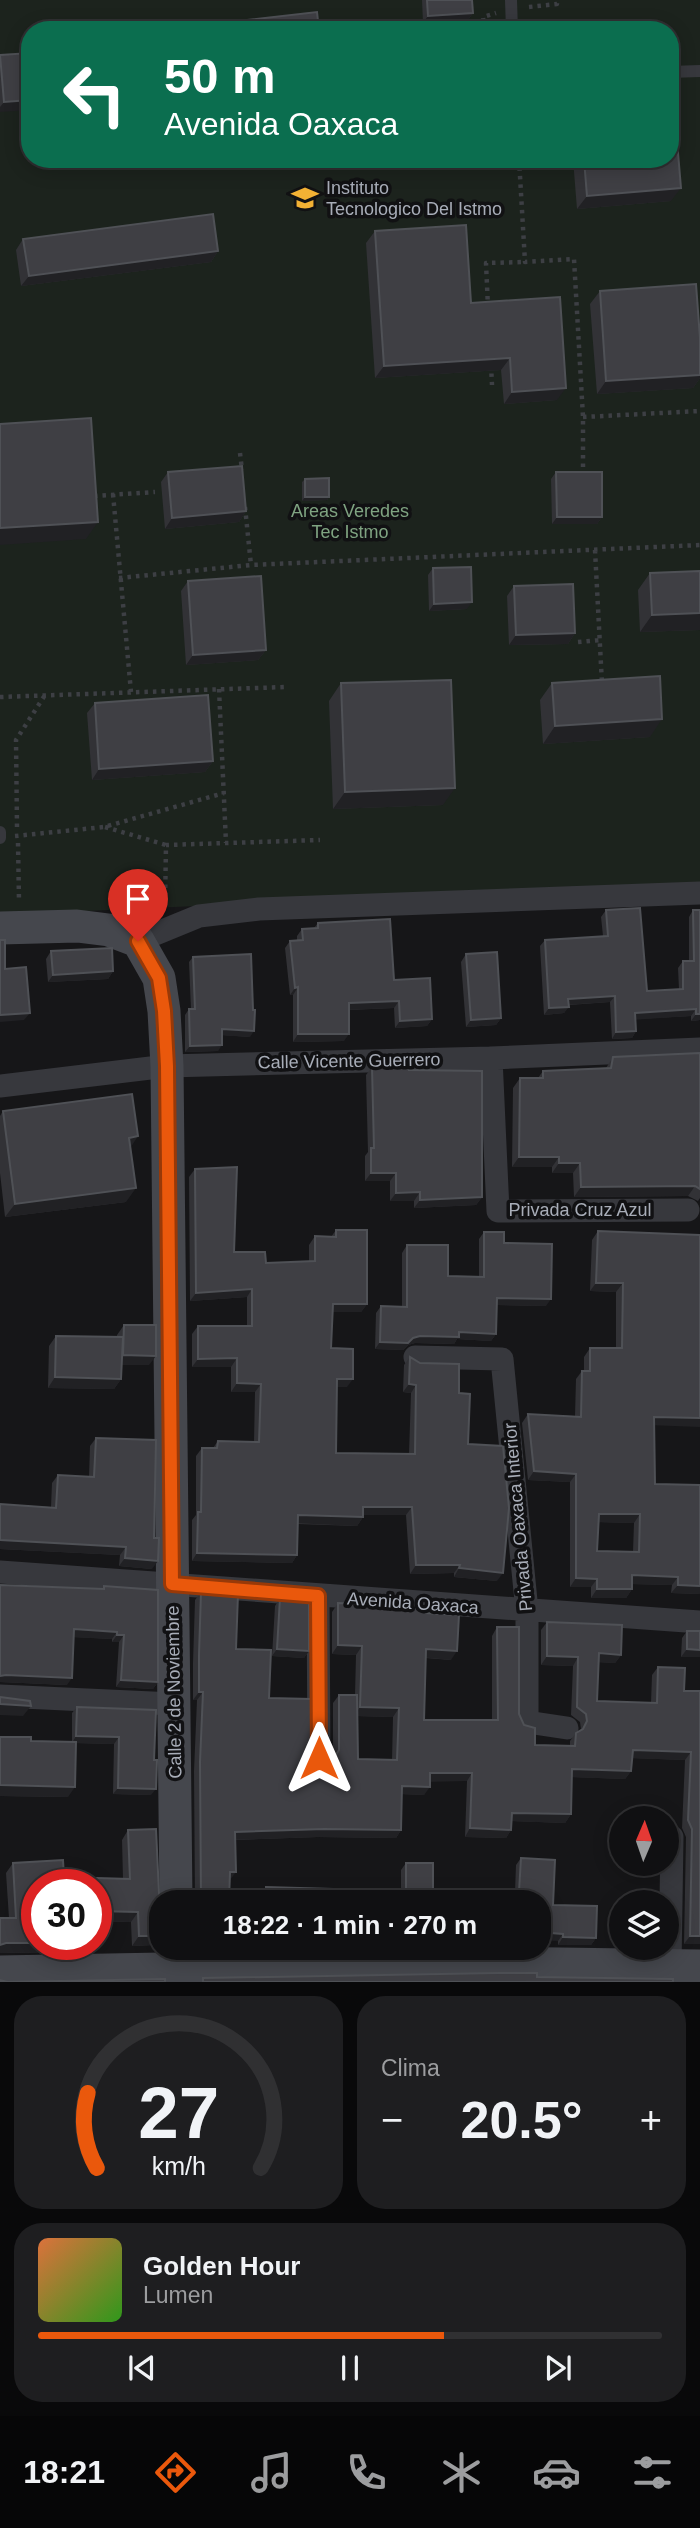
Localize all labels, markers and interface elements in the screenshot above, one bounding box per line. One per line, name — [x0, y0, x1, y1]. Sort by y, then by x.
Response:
icon: left — [49, 49, 140, 140]
text: 50 m — [164, 49, 276, 103]
text: Avenida Oaxaca — [164, 106, 398, 142]
place label: Instituto Tecnologico Del Istmo — [326, 178, 502, 219]
school or university icon: Instituto Tecnologico Del Istmo — [290, 183, 320, 213]
park label: Areas Veredes Tec Istmo — [291, 501, 409, 542]
pin — [108, 869, 168, 941]
icon: arrive — [119, 880, 157, 918]
street label: Calle Vicente Guerrero — [257, 1049, 441, 1073]
street label: Privada Cruz Azul — [508, 1200, 652, 1220]
street label: Privada Oaxaca Interior — [500, 1422, 536, 1612]
street label: Avenida Oaxaca — [347, 1588, 480, 1618]
street label: Calle 2 de Noviembre — [162, 1605, 186, 1779]
position arrow — [282, 1721, 356, 1795]
north arrow — [609, 1806, 679, 1876]
map controls — [609, 1806, 679, 1960]
speed limit sign: 30 — [21, 1869, 112, 1960]
button: layers — [609, 1890, 679, 1960]
text: 18:22 · 1 min · 270 m — [223, 1910, 477, 1940]
text: Clima — [381, 2055, 440, 2081]
text: 27 — [138, 2073, 219, 2154]
text: 20.5° — [460, 2091, 583, 2149]
text: − — [381, 2099, 403, 2141]
text: + — [640, 2099, 662, 2141]
text: km/h — [151, 2152, 206, 2180]
text: Golden Hour — [143, 2251, 300, 2281]
text: Lumen — [143, 2282, 213, 2308]
icon: previous — [123, 2349, 161, 2387]
icon: pause — [331, 2349, 369, 2387]
icon: next — [539, 2349, 577, 2387]
icon: directions — [151, 2448, 200, 2497]
icon: music — [247, 2448, 296, 2497]
icon: phone — [342, 2448, 391, 2497]
icon: climate — [437, 2448, 486, 2497]
icon: car — [532, 2448, 581, 2497]
icon: filters — [628, 2448, 677, 2497]
text: 18:21 — [23, 2454, 105, 2490]

